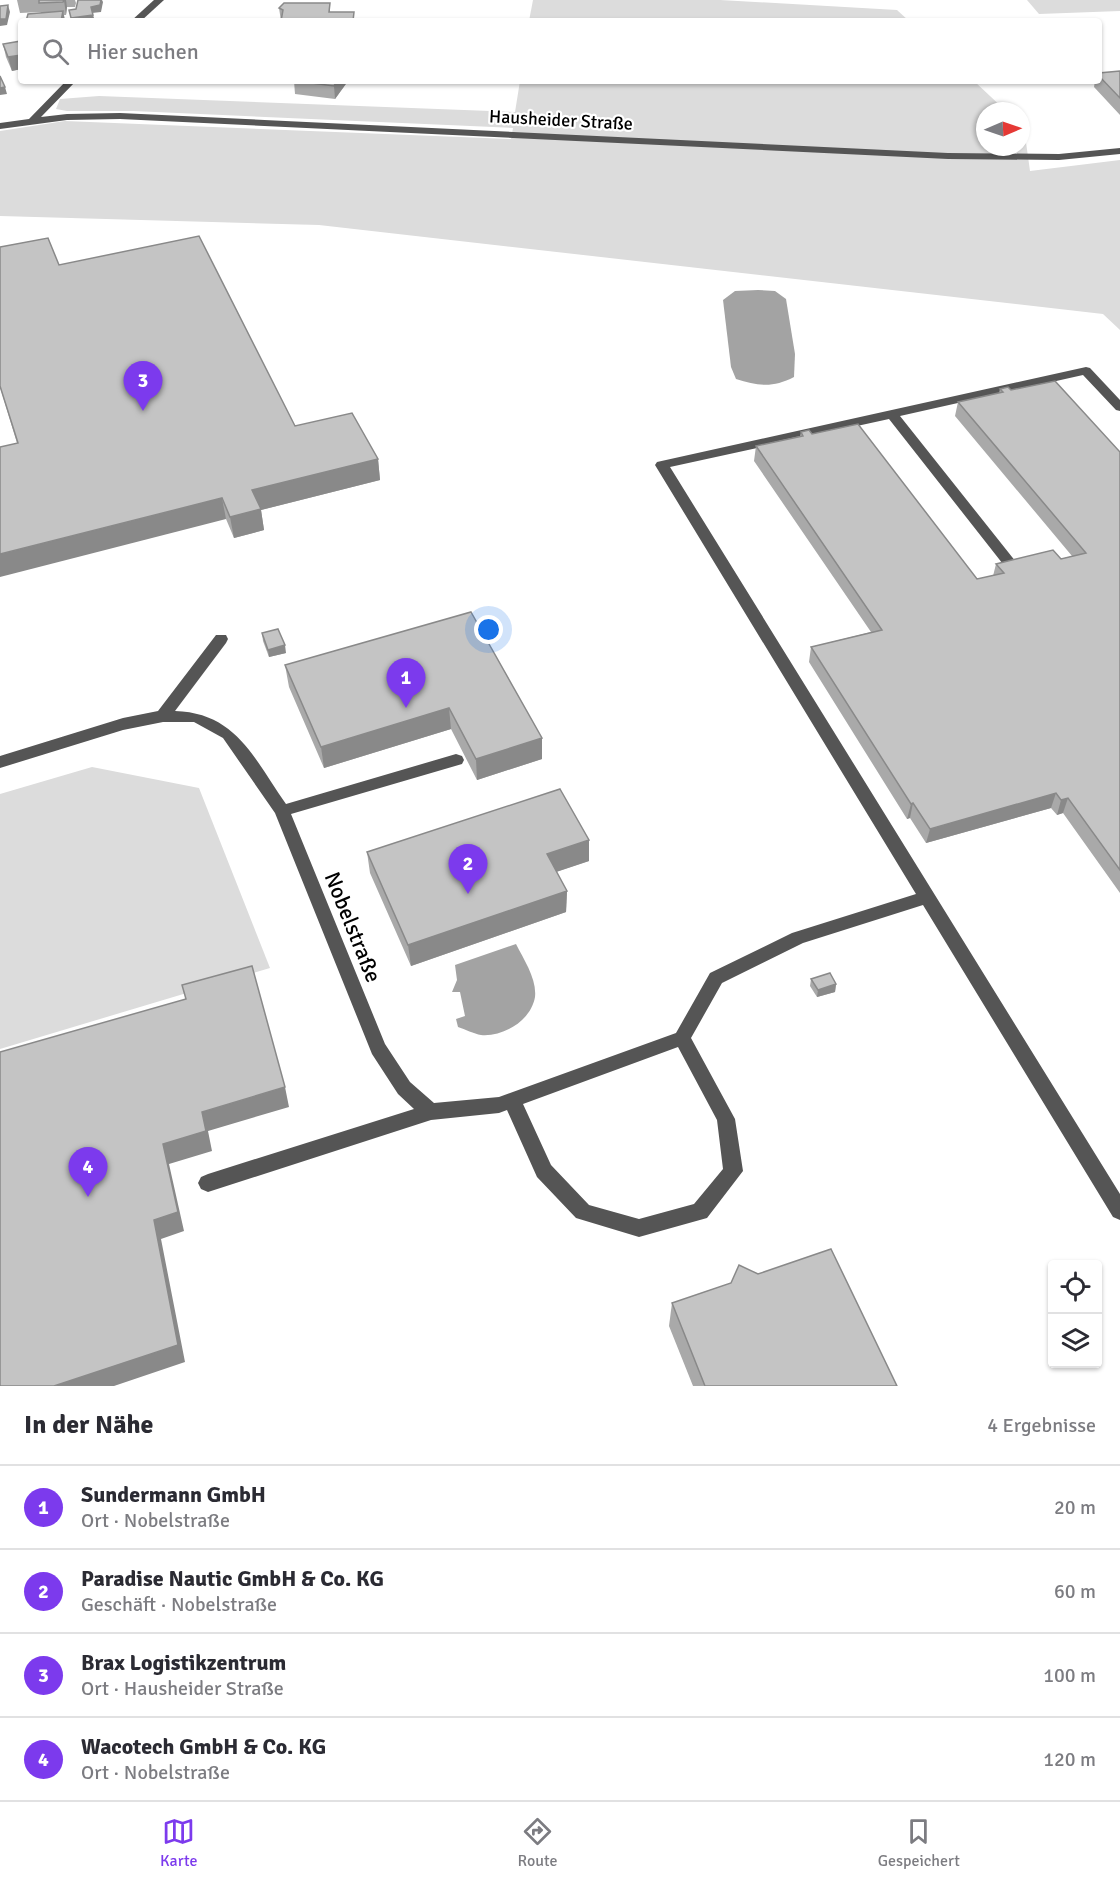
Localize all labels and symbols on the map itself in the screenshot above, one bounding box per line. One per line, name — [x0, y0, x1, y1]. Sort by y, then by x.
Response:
north arrow — [976, 102, 1030, 156]
street label: Hausheider Straße — [489, 105, 633, 135]
pin: 3 — [124, 362, 162, 411]
your location — [474, 615, 503, 644]
pin: 1 — [386, 658, 426, 708]
pin: 2 — [448, 844, 488, 894]
street label: Nobelstraße — [319, 868, 387, 986]
pin: 4 — [68, 1148, 107, 1197]

